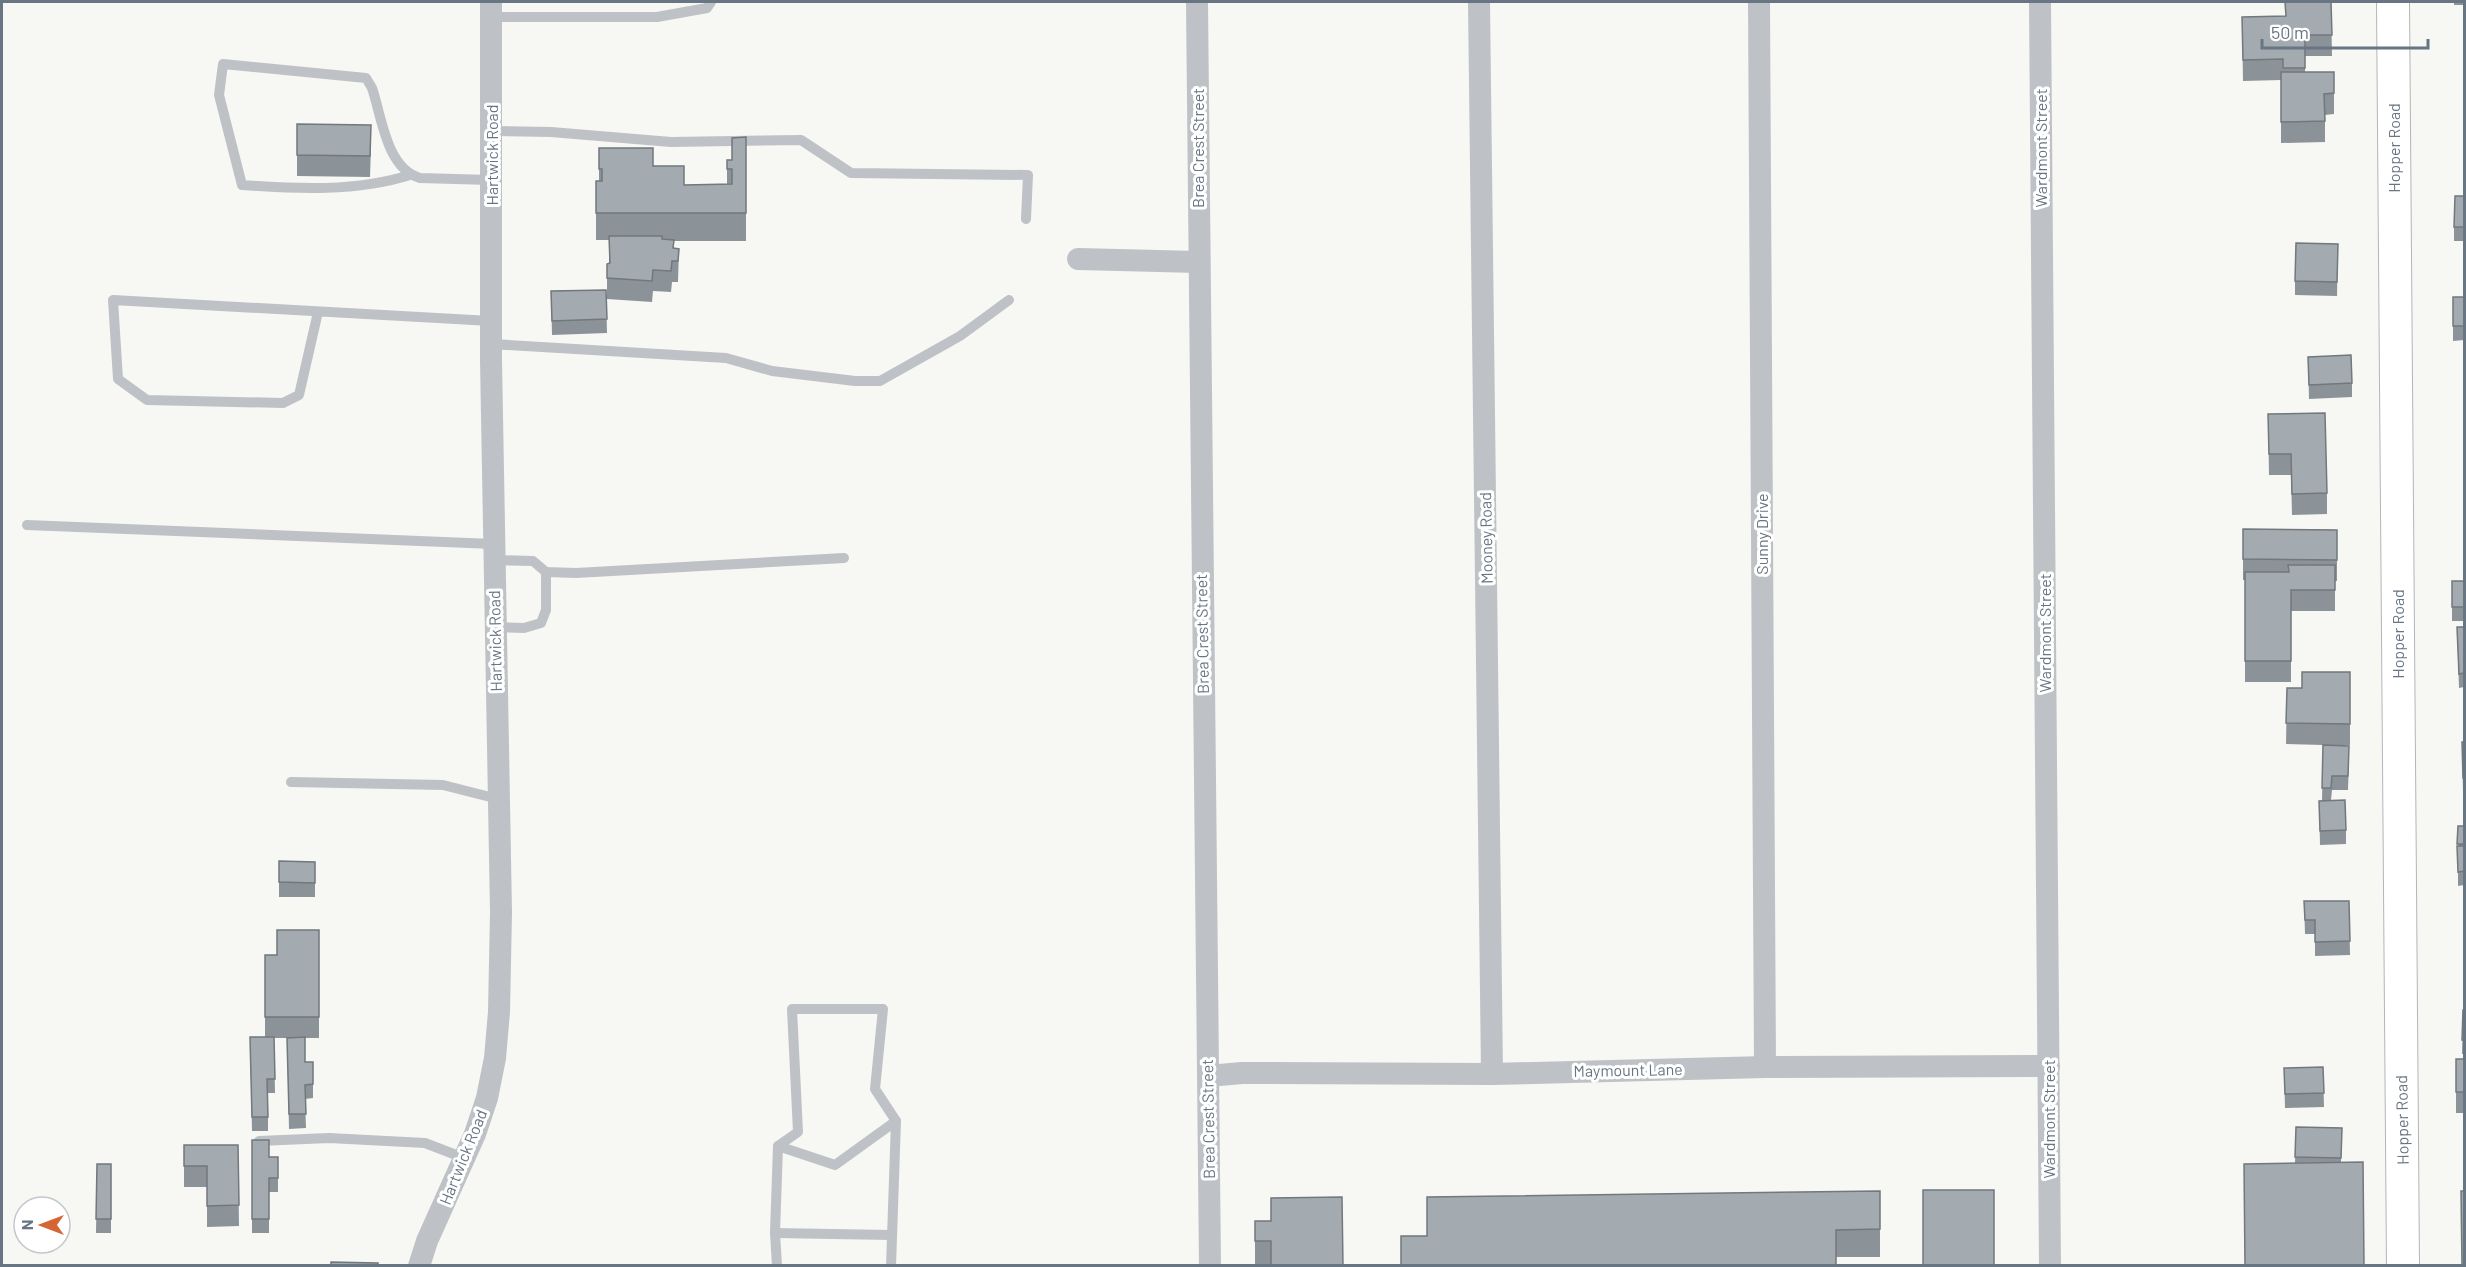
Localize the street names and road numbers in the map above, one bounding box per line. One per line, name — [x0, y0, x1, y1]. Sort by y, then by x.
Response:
street label: Brea Crest Street — [1188, 88, 1207, 208]
street label: Wardmont Street — [2031, 88, 2050, 208]
street label: Hopper Road — [2384, 103, 2403, 193]
street label: Hartwick Road — [482, 104, 501, 206]
street label: Mooney Road — [1475, 492, 1496, 584]
street label: Sunny Drive — [1752, 493, 1771, 575]
street label: Wardmont Street — [2035, 573, 2054, 693]
street label: Brea Crest Street — [1191, 574, 1212, 694]
street label: Hopper Road — [2388, 589, 2407, 679]
street label: Hartwick Road — [484, 590, 505, 692]
street label: Brea Crest Street — [1197, 1059, 1218, 1179]
street label: Maymount Lane — [1573, 1059, 1683, 1080]
street label: Wardmont Street — [2039, 1059, 2058, 1179]
street label: Hopper Road — [2391, 1075, 2412, 1165]
street label: Hartwick Road — [435, 1106, 490, 1207]

